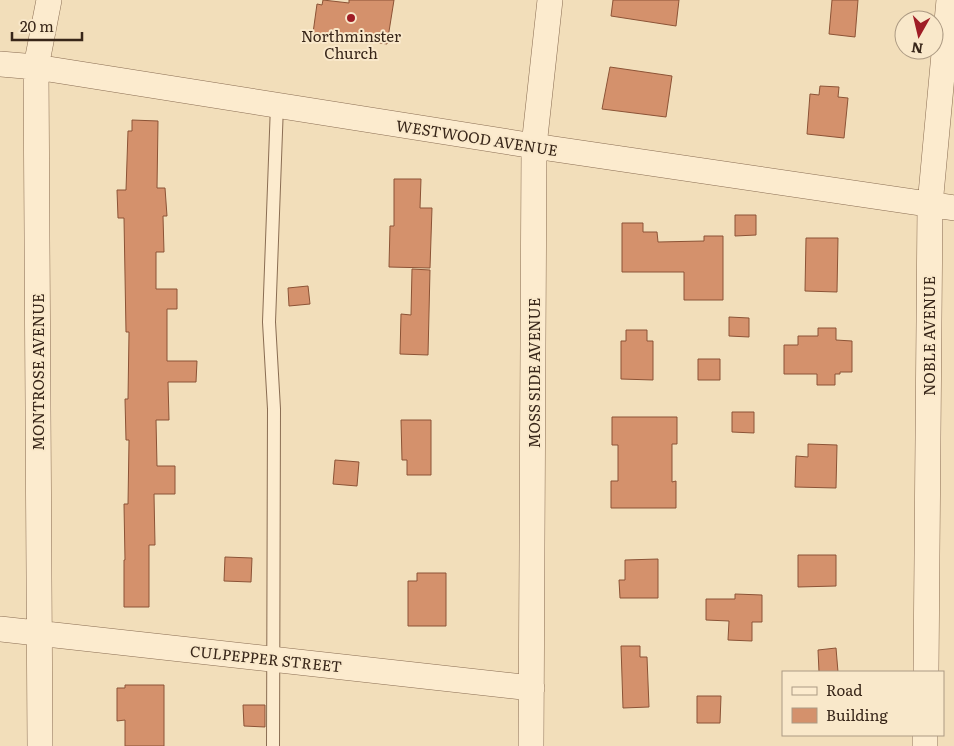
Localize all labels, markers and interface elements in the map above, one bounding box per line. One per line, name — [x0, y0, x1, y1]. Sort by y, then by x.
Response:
scale bar — [12, 10, 82, 42]
north arrow — [894, 10, 944, 60]
marker: Northminster Church — [345, 12, 357, 24]
text: 20 m — [20, 14, 54, 37]
place label: Northminster Church — [301, 24, 401, 64]
text: N — [910, 38, 924, 60]
street label: WESTWOOD AVENUE — [395, 113, 559, 161]
street label: NOBLE AVENUE — [917, 276, 940, 396]
street label: MONTROSE AVENUE — [26, 293, 49, 451]
street label: MOSS SIDE AVENUE — [522, 298, 545, 448]
street label: CULPEPPER STREET — [189, 639, 343, 677]
legend — [782, 671, 944, 736]
text: Road — [826, 678, 862, 701]
text: Building — [826, 703, 888, 726]

